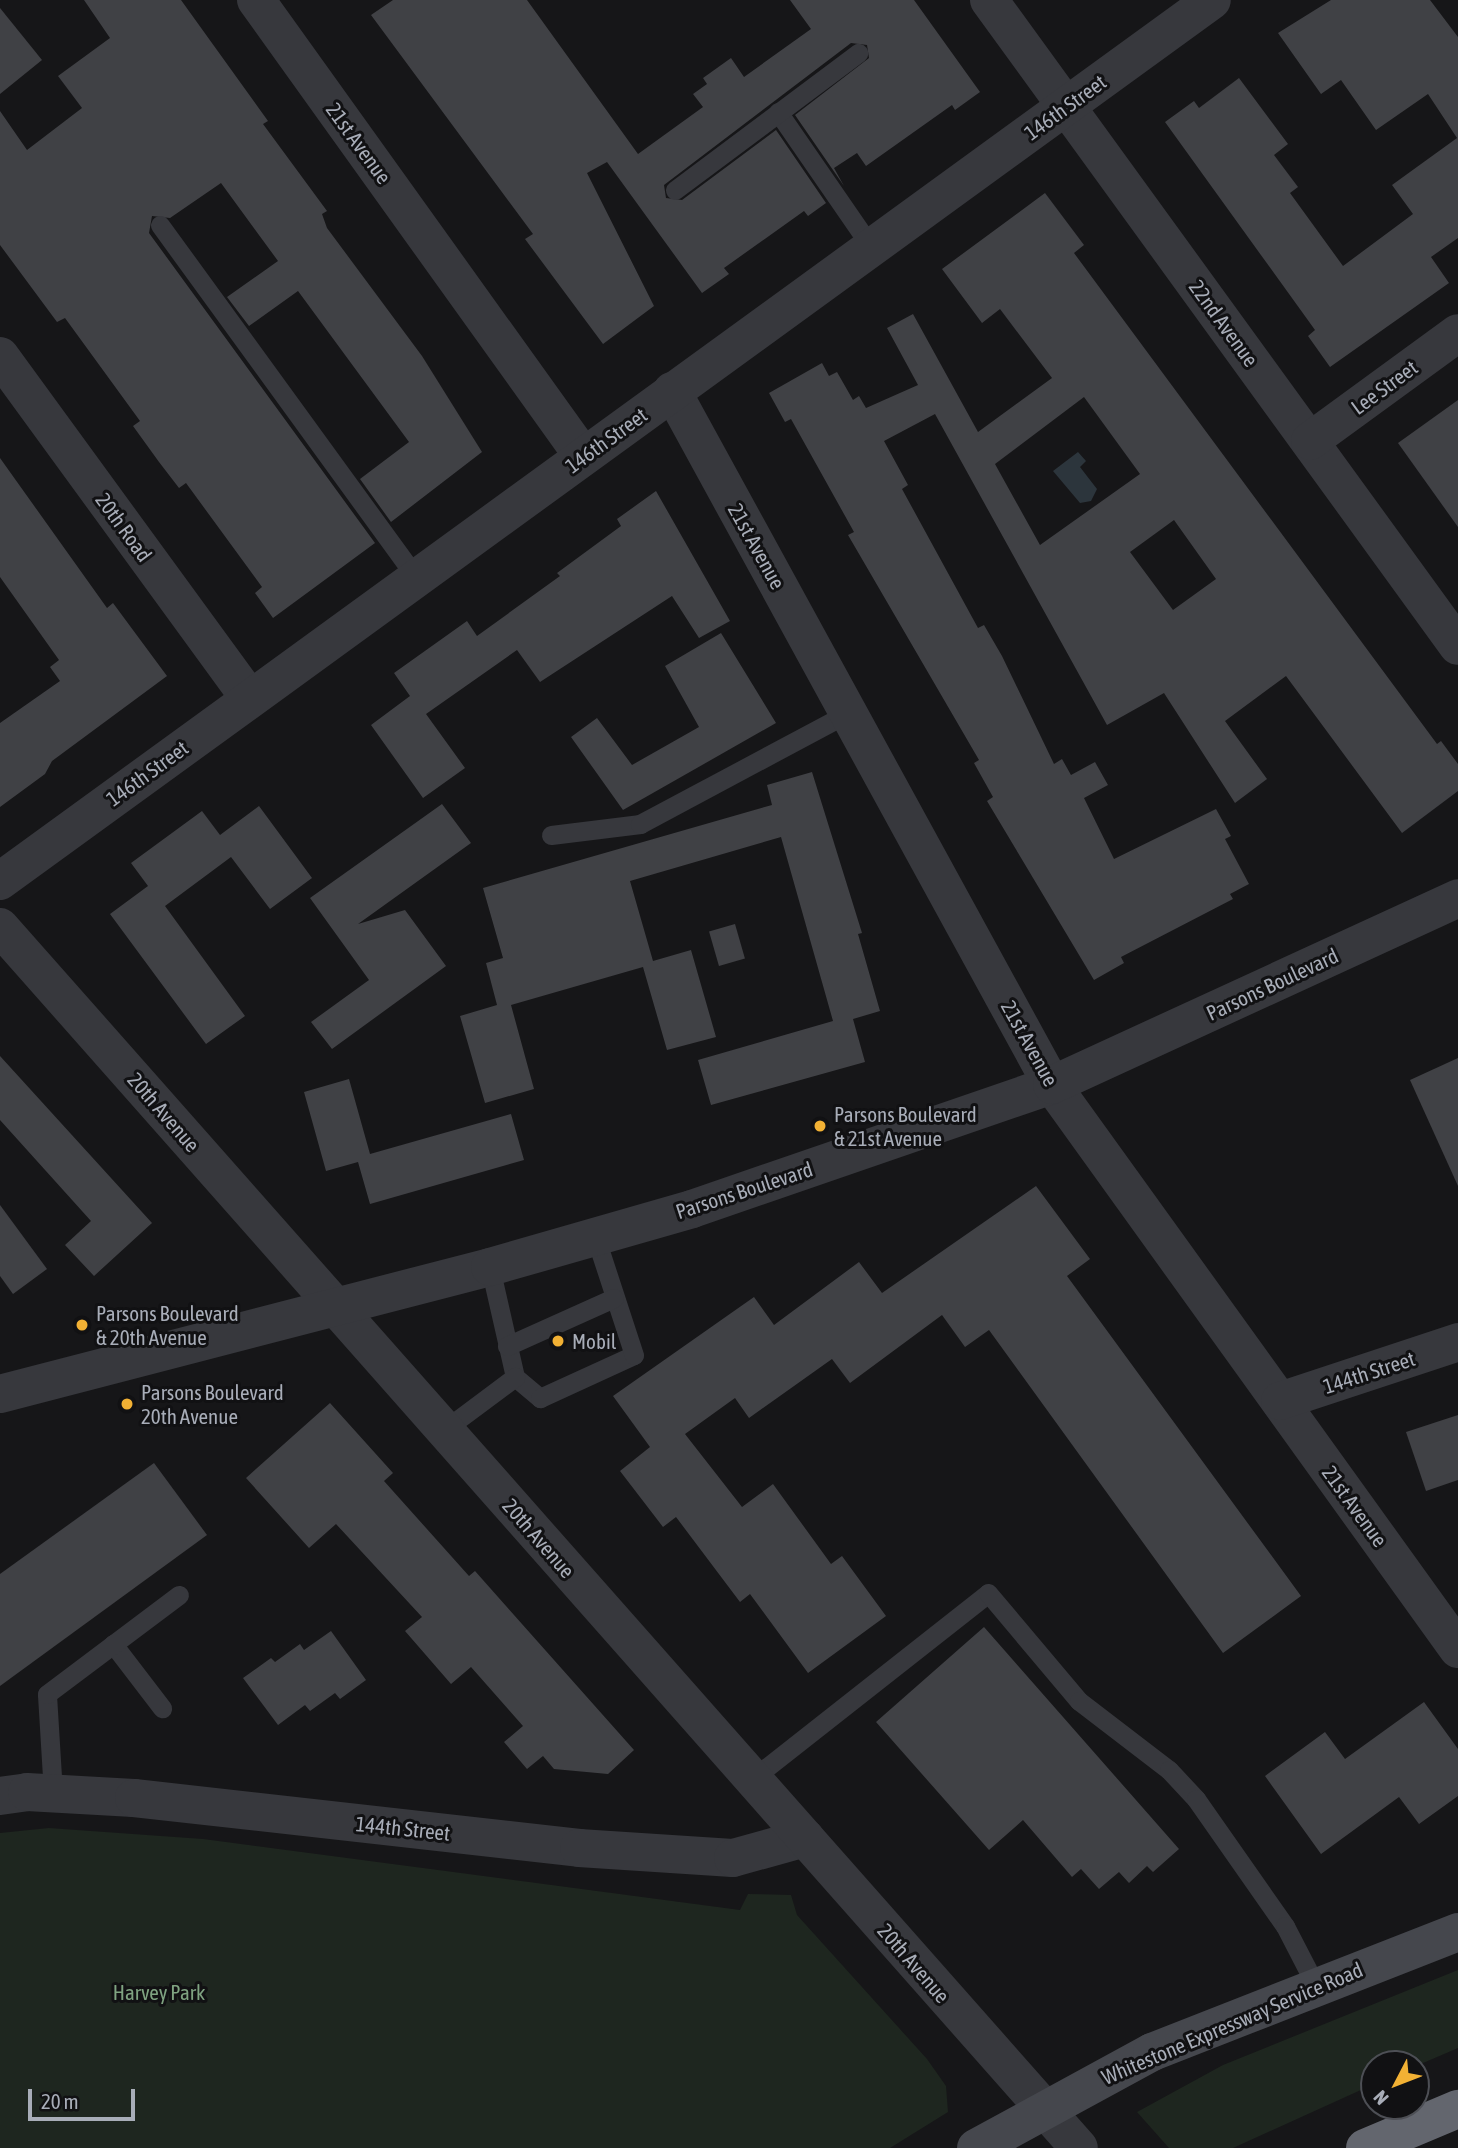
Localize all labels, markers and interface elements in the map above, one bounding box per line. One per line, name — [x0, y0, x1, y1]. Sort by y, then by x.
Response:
street label: 146th Street — [1019, 69, 1111, 145]
street label: 21st Avenue — [321, 97, 397, 189]
street label: 22nd Avenue — [1184, 275, 1264, 371]
street label: Lee Street — [1346, 354, 1422, 420]
street label: 146th Street — [560, 402, 652, 478]
street label: 20th Road — [91, 488, 157, 566]
street label: 21st Avenue — [723, 499, 791, 593]
street label: 146th Street — [101, 735, 193, 811]
street label: Parsons Boulevard — [1202, 942, 1342, 1026]
street label: 21st Avenue — [996, 996, 1064, 1090]
street label: 20th Avenue — [123, 1067, 205, 1157]
place label: Parsons Boulevard & 21st Avenue — [834, 1101, 977, 1151]
marker: Parsons Boulevard & 21st Avenue — [812, 1118, 828, 1134]
street label: Parsons Boulevard — [672, 1156, 816, 1224]
place label: Parsons Boulevard & 20th Avenue — [96, 1300, 239, 1350]
marker: Parsons Boulevard & 20th Avenue — [74, 1317, 90, 1333]
place label: Mobil — [572, 1328, 616, 1354]
marker: Mobil — [550, 1333, 566, 1349]
street label: 144th Street — [1320, 1345, 1418, 1399]
place label: Parsons Boulevard 20th Avenue — [141, 1379, 284, 1429]
marker: Parsons Boulevard 20th Avenue — [119, 1396, 135, 1412]
street label: 21st Avenue — [1317, 1460, 1393, 1552]
street label: 20th Avenue — [498, 1493, 580, 1583]
street label: 144th Street — [355, 1811, 451, 1845]
street label: 20th Avenue — [873, 1918, 955, 2008]
street label: Whitestone Expressway Service Road — [1098, 1956, 1366, 2090]
park label: Harvey Park — [113, 1979, 205, 2005]
north arrow — [1360, 2050, 1430, 2120]
scale bar — [32, 2074, 138, 2118]
text: N — [1369, 2086, 1393, 2109]
text: 20 m — [41, 2089, 79, 2113]

